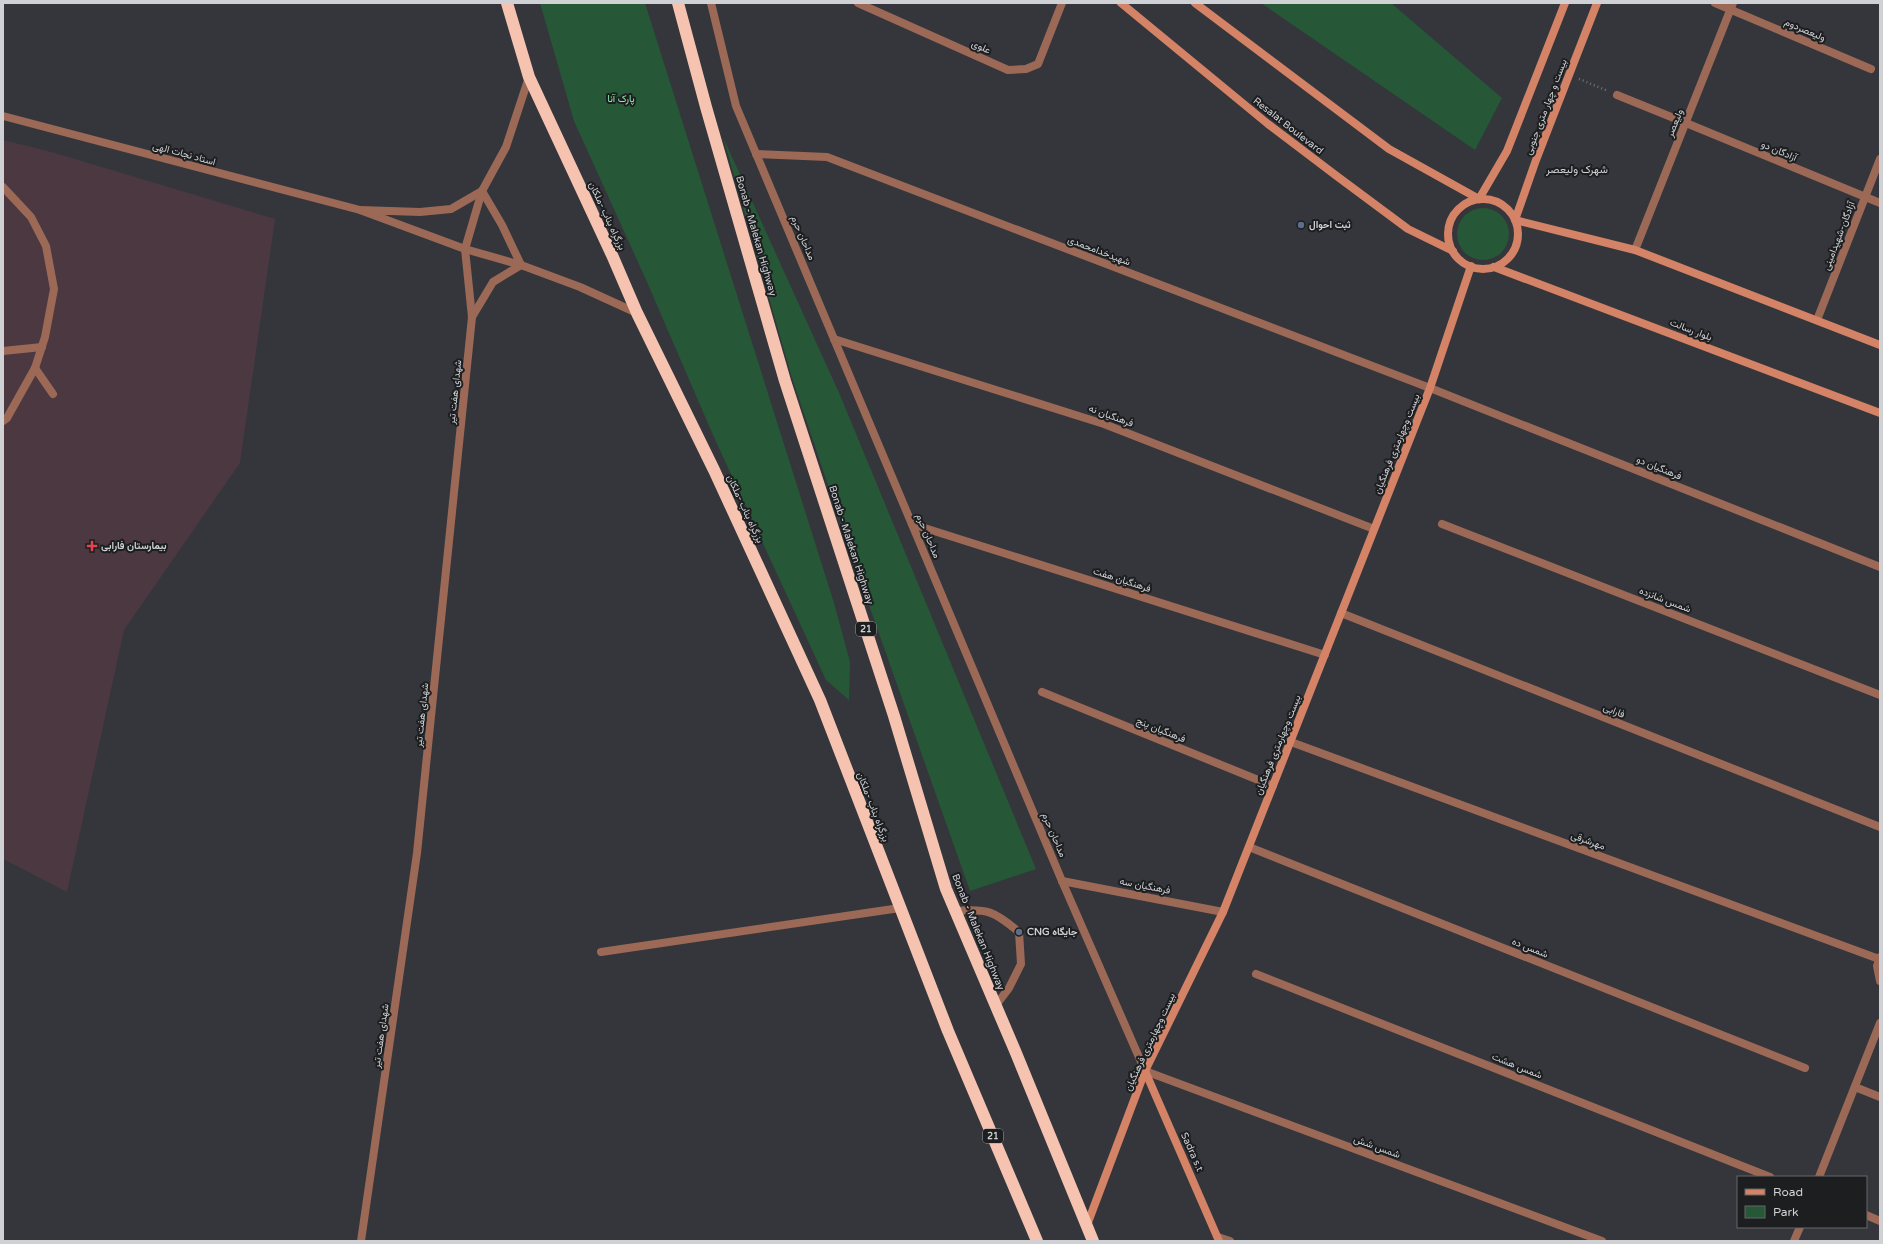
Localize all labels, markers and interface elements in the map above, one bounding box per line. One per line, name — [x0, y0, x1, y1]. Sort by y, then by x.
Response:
street label: ولیعصردوم — [1783, 16, 1827, 44]
street label: علوی — [969, 37, 993, 57]
street label: بیست و چهار متری جنوبی — [1522, 57, 1571, 157]
park label: پارک آنا — [607, 93, 635, 106]
street label: Resalat Boulevard — [1251, 95, 1325, 157]
street label: ولیعصر — [1664, 107, 1686, 140]
street label: آزادگان دو — [1759, 138, 1799, 164]
street label: استاد نجات الهی — [151, 140, 217, 168]
district label: شهرک ولیعصر — [1545, 163, 1608, 176]
street label: Bonab - Malekan Highway — [733, 175, 779, 298]
street label: بزرگراه بناب -ملکان — [586, 180, 628, 252]
street label: آزادگان-شهیدامینی — [1820, 199, 1858, 272]
street label: مداحان حرم — [788, 214, 818, 262]
place label: ثبت احوال — [1309, 219, 1351, 231]
marker: ثبت احوال — [1296, 220, 1306, 230]
street label: شهیدخدامحمدی — [1066, 233, 1132, 269]
street label: بلوار رسالت — [1668, 316, 1714, 344]
street label: شهدای هفت تیر — [446, 359, 464, 426]
street label: بیست وچهارمتری فرهنگیان — [1371, 392, 1424, 496]
street label: فرهنگیان نه — [1087, 402, 1135, 430]
street label: فرهنگیان دو — [1635, 453, 1684, 483]
street label: بزرگراه بناب -ملکان — [724, 473, 766, 545]
street label: Bonab - Malekan Highway — [826, 484, 876, 607]
street label: مداحان حرم — [913, 512, 943, 560]
marker: بیمارستان فارابی — [86, 540, 98, 552]
place label: بیمارستان فارابی — [101, 540, 167, 552]
street label: فرهنگیان هفت — [1092, 565, 1153, 595]
street label: شمس شانزده — [1637, 585, 1693, 615]
road number: 21 — [856, 622, 876, 636]
street label: شهدای هفت تیر — [413, 682, 431, 749]
street label: بیست وچهارمتری فرهنگیان — [1252, 693, 1305, 797]
street label: فارابی — [1601, 701, 1627, 721]
street label: فرهنگیان پنج — [1134, 715, 1188, 746]
street label: بزرگراه بناب -ملکان — [854, 770, 892, 844]
street label: مداحان حرم — [1039, 811, 1069, 859]
street label: مهرشرقی — [1569, 829, 1607, 853]
street label: Bonab - Malekan Highway — [949, 872, 1007, 992]
street label: فرهنگیان سه — [1118, 875, 1172, 897]
place label: CNG جایگاه — [1027, 926, 1078, 938]
marker: CNG جایگاه — [1014, 927, 1024, 937]
street label: شمس ده — [1510, 935, 1550, 961]
street label: بیست وچهارمتری فرهنگیان — [1122, 991, 1179, 1093]
street label: شهدای هفت تیر — [370, 1003, 391, 1070]
street label: شمس هشت — [1490, 1050, 1544, 1082]
road number: 21 — [983, 1129, 1003, 1143]
street label: Sadra s.t — [1178, 1131, 1206, 1173]
street label: شمس شش — [1352, 1133, 1402, 1161]
legend — [1737, 1176, 1867, 1228]
text: Road — [1773, 1185, 1803, 1199]
text: Park — [1773, 1205, 1799, 1219]

